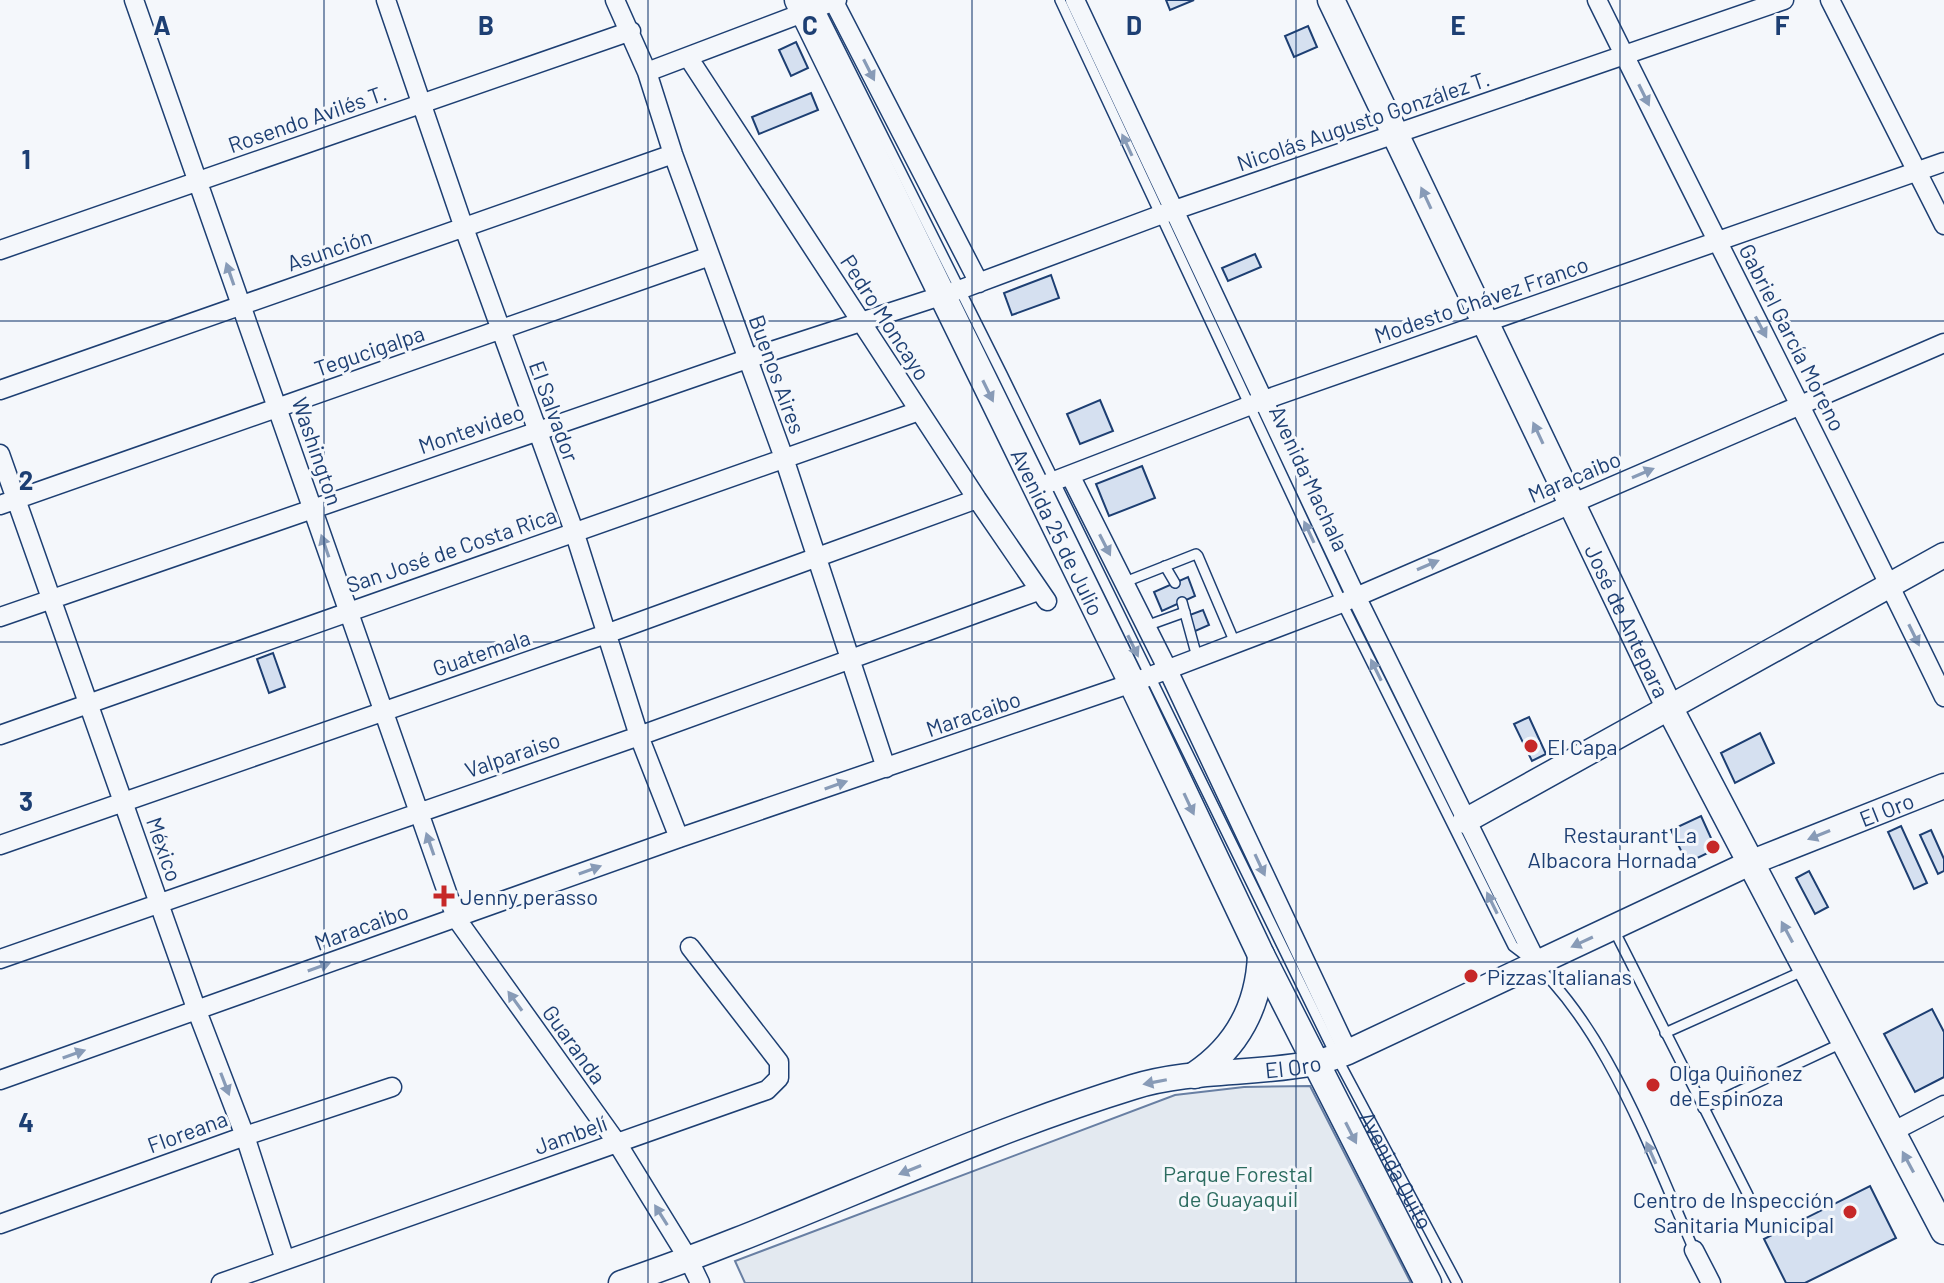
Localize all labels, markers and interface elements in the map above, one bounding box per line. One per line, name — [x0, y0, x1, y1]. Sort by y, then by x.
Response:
text: A — [153, 9, 171, 40]
text: B — [478, 9, 494, 40]
text: C — [802, 9, 818, 40]
text: D — [1126, 9, 1142, 40]
text: E — [1450, 9, 1466, 40]
text: F — [1775, 9, 1790, 40]
one-way arrow — [863, 59, 876, 82]
street label: Nicolás Augusto González T. — [1233, 64, 1493, 176]
street label: Rosendo Avilés T. — [224, 79, 390, 157]
one-way arrow — [1637, 83, 1651, 107]
one-way arrow — [1120, 133, 1134, 157]
text: 1 — [21, 143, 31, 174]
one-way arrow — [1419, 187, 1433, 210]
street label: Asunción — [283, 222, 375, 276]
street label: Gabriel García Moreno — [1735, 239, 1851, 435]
street label: Pedro Moncayo — [836, 249, 936, 385]
street label: Modesto Chávez Franco — [1371, 250, 1591, 348]
one-way arrow — [224, 262, 236, 286]
street label: Buenos Aires — [744, 311, 812, 437]
one-way arrow — [1755, 316, 1768, 339]
street label: Tegucigalpa — [311, 319, 427, 381]
street label: El Salvador — [525, 357, 585, 465]
one-way arrow — [982, 379, 995, 402]
street label: Washington — [287, 393, 349, 509]
street label: Montevideo — [415, 398, 527, 458]
street label: Avenida Machala — [1265, 401, 1355, 555]
one-way arrow — [1531, 422, 1545, 445]
street label: Avenida 25 de Julio — [1006, 444, 1110, 620]
street label: Maracaibo — [1524, 445, 1624, 507]
text: 2 — [19, 464, 33, 495]
one-way arrow — [1631, 466, 1655, 479]
street label: San José de Costa Rica — [342, 501, 560, 597]
one-way arrow — [1302, 520, 1316, 544]
one-way arrow — [1099, 533, 1112, 556]
one-way arrow — [319, 534, 331, 558]
street label: José de Antepara — [1580, 540, 1675, 702]
one-way arrow — [1416, 559, 1440, 572]
street label: Guatemala — [429, 623, 533, 681]
one-way arrow — [1907, 624, 1921, 647]
one-way arrow — [1126, 634, 1140, 657]
one-way arrow — [1369, 658, 1382, 681]
street label: Maracaibo — [922, 685, 1024, 741]
street label: Valparaiso — [461, 726, 563, 782]
place label: El Capa — [1547, 733, 1618, 759]
marker: El Capa — [1522, 737, 1540, 755]
one-way arrow — [824, 779, 848, 791]
text: 3 — [19, 785, 33, 816]
street label: El Oro — [1855, 786, 1917, 831]
one-way arrow — [1182, 792, 1196, 815]
street label: México — [142, 813, 188, 885]
place label: Restaurant La Albacora Hornada — [1528, 821, 1697, 872]
one-way arrow — [1807, 829, 1831, 842]
one-way arrow — [423, 832, 435, 856]
marker: Restaurant La Albacora Hornada — [1704, 838, 1722, 856]
one-way arrow — [1253, 854, 1267, 877]
one-way arrow — [578, 863, 602, 876]
place label: Jenny perasso — [460, 883, 598, 909]
marker: Jenny perasso — [435, 887, 453, 905]
one-way arrow — [1485, 891, 1498, 914]
street label: Maracaibo — [310, 897, 412, 955]
one-way arrow — [1780, 921, 1794, 943]
one-way arrow — [1571, 935, 1594, 949]
one-way arrow — [307, 960, 331, 973]
place label: Pizzas Italianas — [1487, 963, 1632, 989]
marker: Pizzas Italianas — [1462, 967, 1480, 985]
one-way arrow — [508, 990, 523, 1011]
street label: Guaranda — [538, 1000, 612, 1088]
one-way arrow — [62, 1048, 86, 1060]
street label: El Oro — [1264, 1049, 1323, 1083]
place label: Olga Quiñonez de Espinoza — [1669, 1059, 1802, 1110]
one-way arrow — [219, 1072, 232, 1096]
marker: Olga Quiñonez de Espinoza — [1644, 1076, 1662, 1094]
one-way arrow — [1142, 1077, 1167, 1089]
street label: Floreana — [143, 1105, 231, 1157]
text: 4 — [18, 1106, 34, 1137]
street label: Avenida Quito — [1355, 1107, 1439, 1233]
street label: Jambelí — [530, 1109, 610, 1159]
one-way arrow — [1344, 1121, 1357, 1144]
one-way arrow — [1645, 1142, 1658, 1165]
one-way arrow — [1901, 1151, 1915, 1173]
park label: Parque Forestal de Guayaquil — [1163, 1160, 1313, 1211]
one-way arrow — [898, 1164, 922, 1177]
place label: Centro de Inspección Sanitaria Municipal — [1633, 1186, 1834, 1237]
marker: Centro de Inspección Sanitaria Municipal — [1841, 1203, 1859, 1221]
one-way arrow — [655, 1204, 669, 1226]

